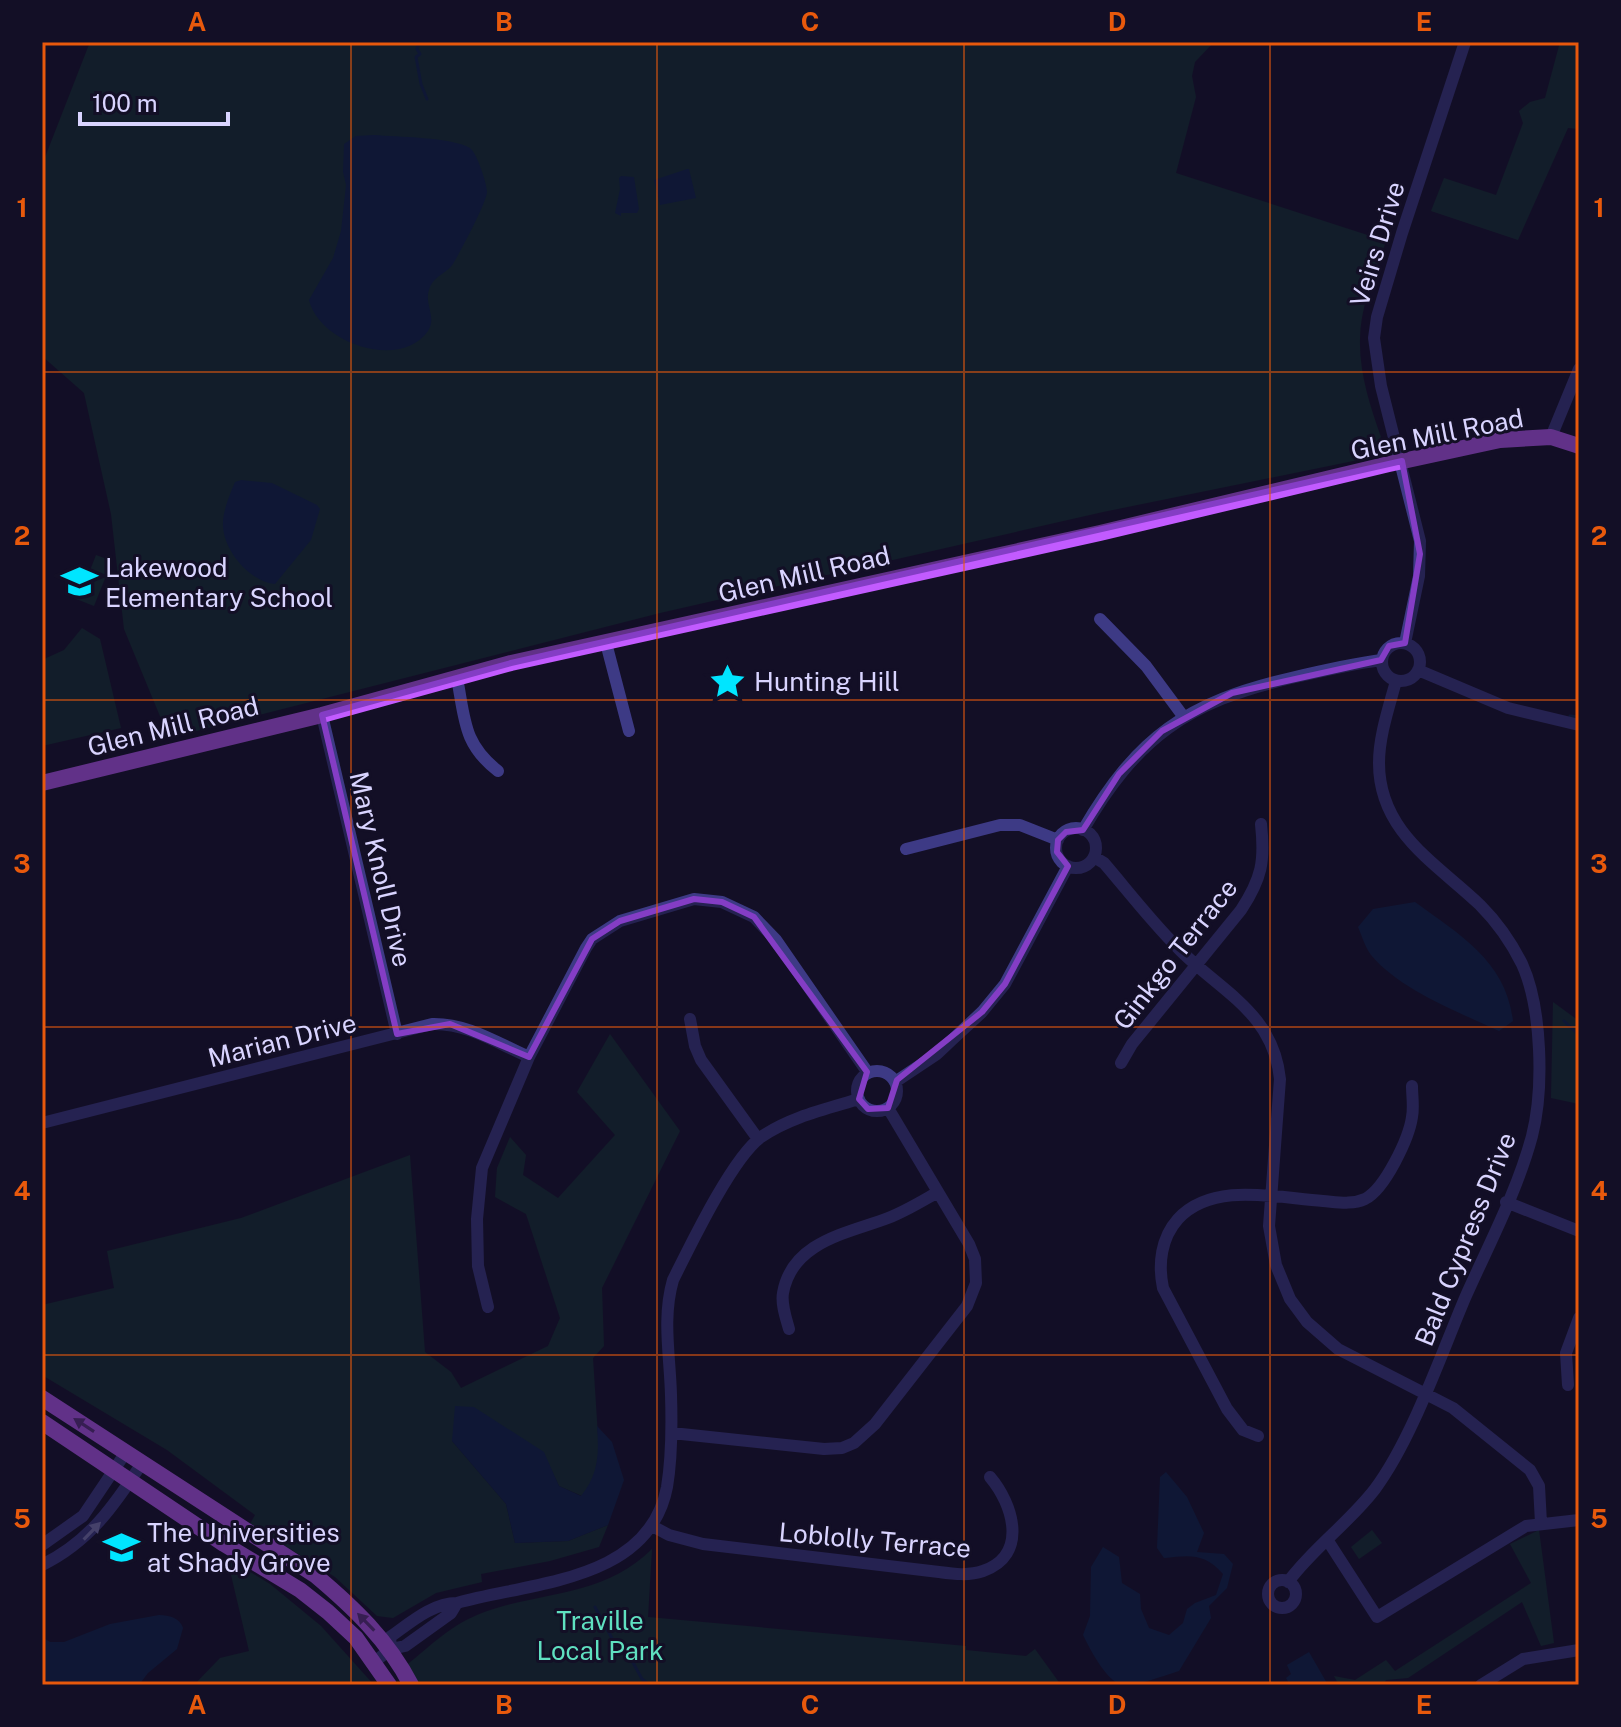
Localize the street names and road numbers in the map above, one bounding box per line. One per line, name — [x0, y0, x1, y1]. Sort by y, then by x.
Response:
street label: Veirs Drive — [1343, 178, 1411, 310]
street label: Glen Mill Road — [1348, 402, 1526, 466]
street label: Glen Mill Road — [715, 539, 893, 609]
street label: Glen Mill Road — [84, 690, 262, 762]
street label: Mary Knoll Drive — [343, 768, 419, 970]
street label: Ginkgo Terrace — [1107, 872, 1243, 1036]
street label: Marian Drive — [205, 1007, 359, 1073]
street label: Bald Cypress Drive — [1408, 1128, 1522, 1350]
street label: Loblolly Terrace — [778, 1516, 972, 1564]

